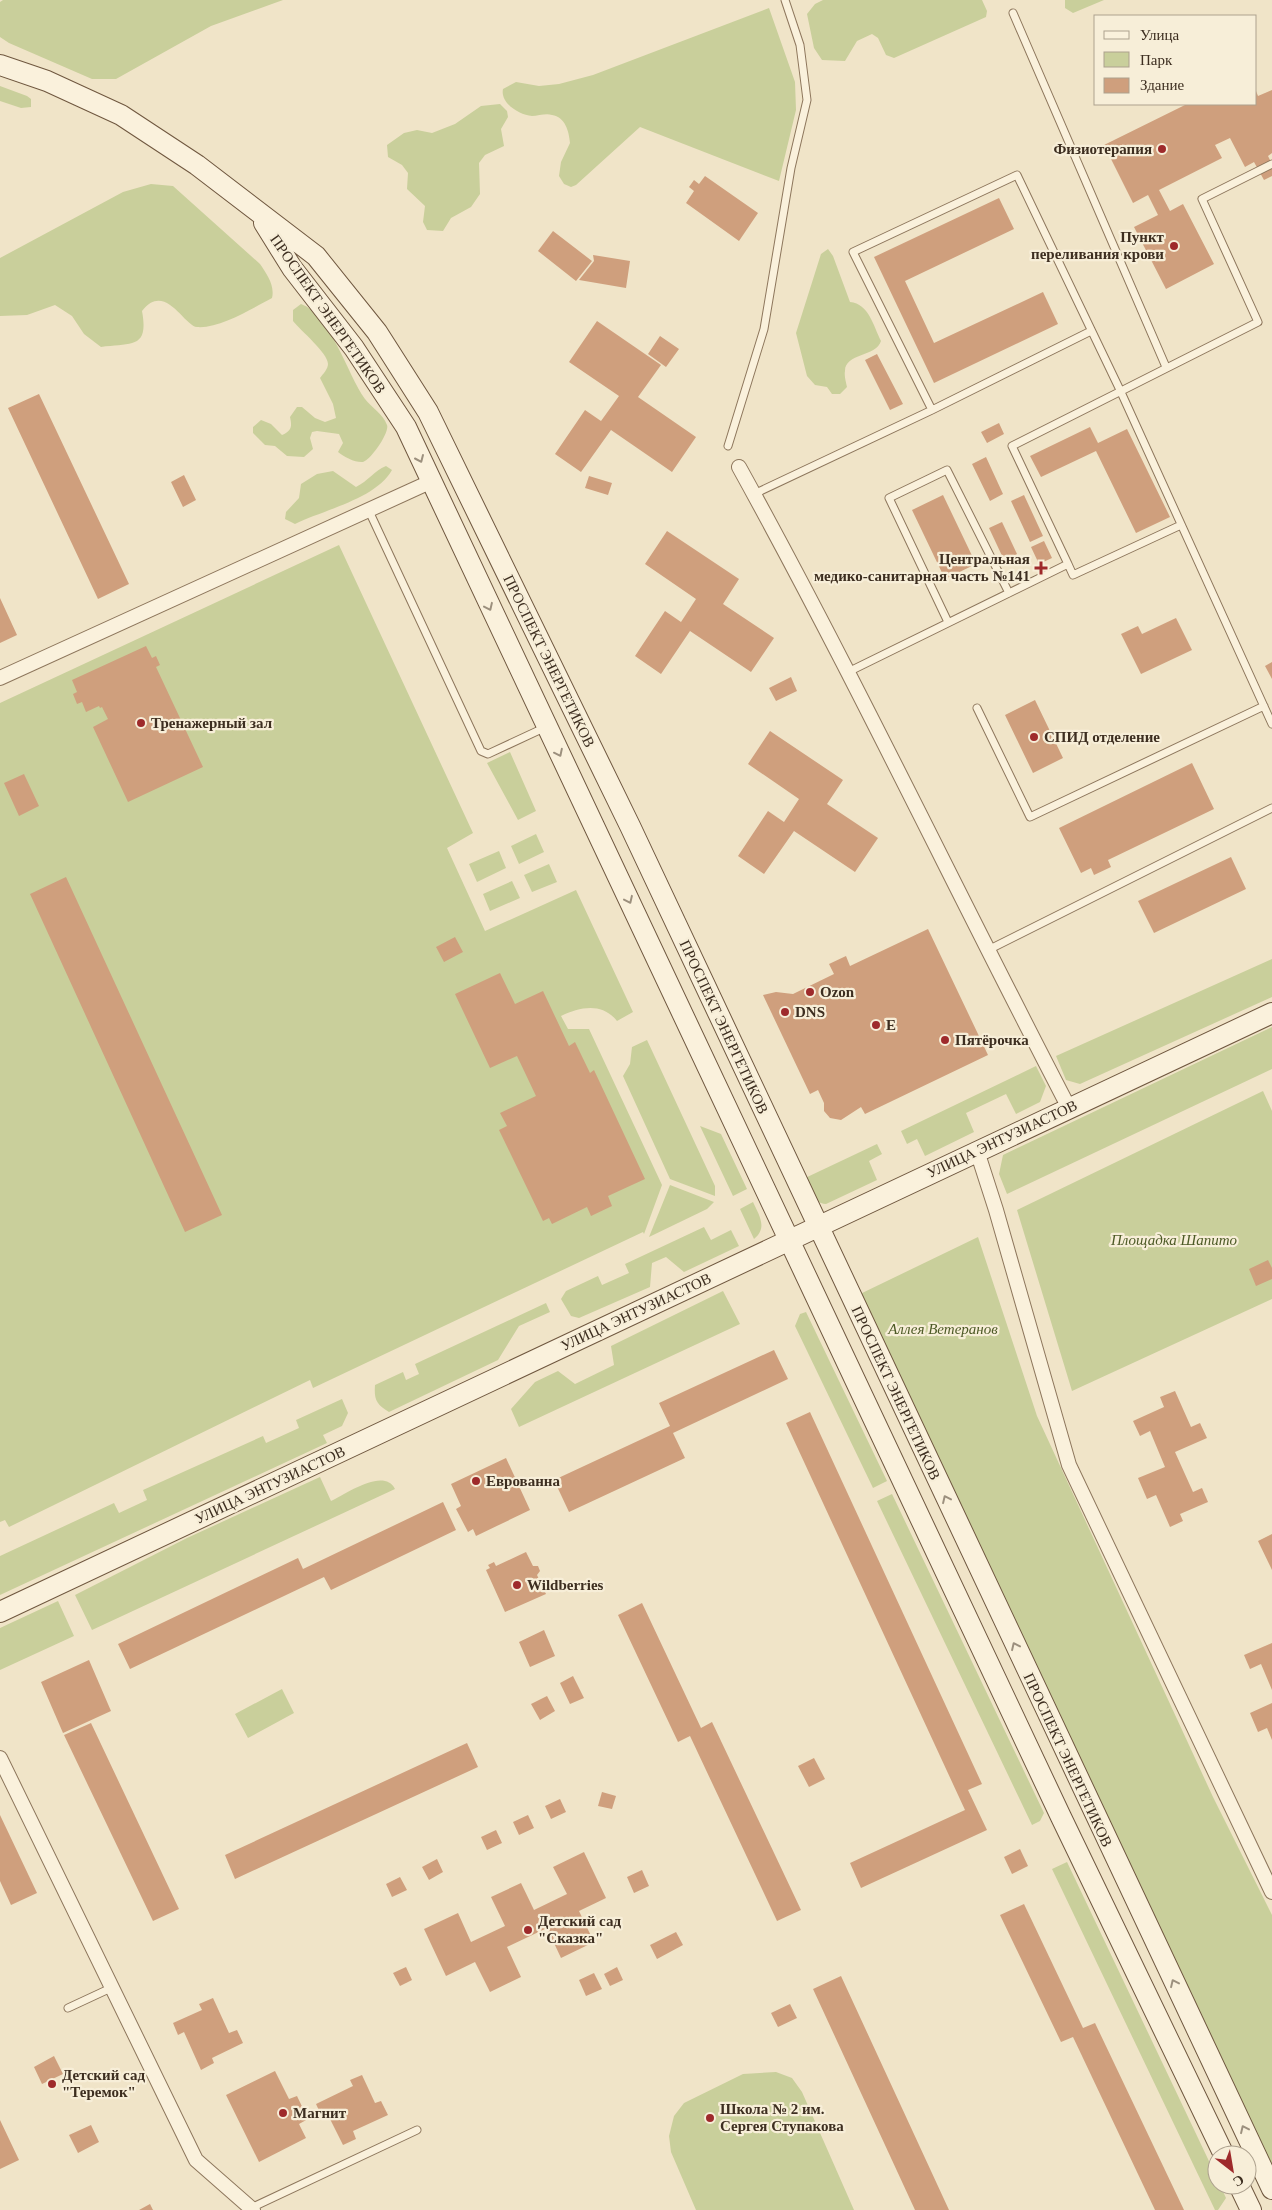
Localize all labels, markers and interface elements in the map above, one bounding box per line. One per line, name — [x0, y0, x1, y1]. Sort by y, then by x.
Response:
legend — [1094, 15, 1257, 105]
text: Улица — [1140, 27, 1179, 43]
text: Парк — [1140, 52, 1173, 68]
text: Здание — [1140, 77, 1184, 93]
place label: Физиотерапия — [1053, 141, 1152, 157]
marker: Физиотерапия — [1156, 143, 1168, 155]
place label: Пункт переливания крови — [1031, 229, 1165, 262]
street label: ПРОСПЕКТ ЭНЕРГЕТИКОВ — [267, 232, 389, 396]
marker: Пункт переливания крови — [1168, 240, 1180, 252]
one-way arrow — [414, 454, 425, 463]
place label: Центральная медико-санитарная часть №141 — [814, 551, 1030, 584]
marker: Центральная медико-санитарная часть №141 — [1034, 561, 1048, 575]
street label: ПРОСПЕКТ ЭНЕРГЕТИКОВ — [500, 572, 598, 750]
one-way arrow — [483, 602, 493, 611]
place label: Тренажерный зал — [151, 715, 273, 731]
marker: Тренажерный зал — [135, 717, 147, 729]
place label: СПИД отделение — [1044, 729, 1160, 745]
marker: СПИД отделение — [1028, 731, 1040, 743]
one-way arrow — [553, 748, 563, 757]
one-way arrow — [623, 895, 633, 904]
street label: ПРОСПЕКТ ЭНЕРГЕТИКОВ — [677, 938, 771, 1116]
place label: Ozon — [820, 984, 855, 1000]
marker: Ozon — [804, 986, 816, 998]
place label: DNS — [795, 1004, 825, 1020]
marker: DNS — [779, 1006, 791, 1018]
place label: Е — [886, 1017, 896, 1033]
marker: Е — [870, 1019, 882, 1031]
place label: Пятёрочка — [955, 1032, 1029, 1048]
marker: Пятёрочка — [939, 1034, 951, 1046]
street label: УЛИЦА ЭНТУЗИАСТОВ — [924, 1097, 1080, 1181]
park label: Площадка Шапито — [1110, 1232, 1238, 1248]
street label: УЛИЦА ЭНТУЗИАСТОВ — [558, 1270, 714, 1354]
street label: ПРОСПЕКТ ЭНЕРГЕТИКОВ — [849, 1304, 943, 1482]
park label: Аллея Ветеранов — [887, 1321, 998, 1337]
street label: УЛИЦА ЭНТУЗИАСТОВ — [192, 1443, 348, 1527]
place label: Еврованна — [486, 1473, 560, 1489]
marker: Еврованна — [470, 1475, 482, 1487]
one-way arrow — [941, 1495, 952, 1504]
place label: Wildberries — [527, 1577, 604, 1593]
marker: Wildberries — [511, 1579, 523, 1591]
one-way arrow — [1010, 1642, 1021, 1651]
street label: ПРОСПЕКТ ЭНЕРГЕТИКОВ — [1021, 1671, 1115, 1849]
place label: Детский сад "Сказка" — [538, 1913, 621, 1946]
marker: Детский сад "Сказка" — [522, 1924, 534, 1936]
one-way arrow — [1170, 1979, 1180, 1988]
place label: Детский сад "Теремок" — [62, 2067, 145, 2100]
marker: Детский сад "Теремок" — [46, 2078, 58, 2090]
place label: Школа № 2 им. Сергея Ступакова — [720, 2101, 844, 2134]
place label: Магнит — [293, 2105, 347, 2121]
marker: Магнит — [277, 2107, 289, 2119]
marker: Школа № 2 им. Сергея Ступакова — [704, 2112, 716, 2124]
one-way arrow — [1239, 2125, 1250, 2134]
north arrow — [1207, 2145, 1257, 2195]
text: С — [1230, 2172, 1247, 2190]

